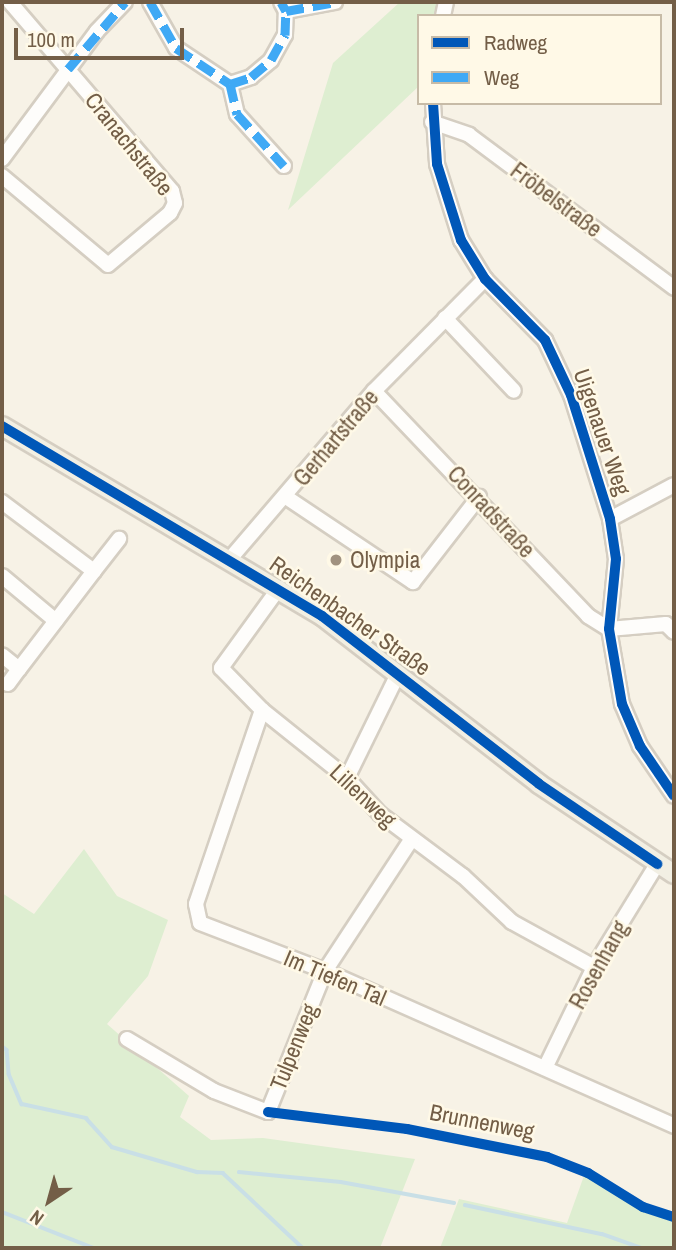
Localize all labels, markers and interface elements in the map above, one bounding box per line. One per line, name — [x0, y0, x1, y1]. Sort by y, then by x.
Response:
scale bar — [18, 14, 187, 58]
legend — [417, 14, 662, 105]
text: 100 m — [27, 25, 75, 54]
text: Radweg — [484, 28, 547, 57]
text: Weg — [484, 63, 519, 92]
street label: Cranachstraße — [79, 87, 179, 201]
street label: Fröbelstraße — [505, 157, 607, 243]
street label: Uigenauer Weg — [568, 365, 636, 499]
street label: Gerhartstraße — [288, 384, 384, 492]
street label: Conradstraße — [442, 460, 540, 564]
place label: Olympia — [350, 546, 420, 574]
street label: Reichenbacher Straße — [264, 550, 436, 682]
marker: Olympia — [328, 552, 344, 568]
street label: Lilienweg — [324, 758, 402, 834]
street label: Rosenhang — [564, 916, 634, 1014]
street label: Im Tiefen Tal — [279, 944, 391, 1012]
street label: Tulpenweg — [264, 1000, 324, 1094]
street label: Brunnenweg — [427, 1098, 537, 1146]
north arrow — [14, 1166, 84, 1236]
text: N — [24, 1204, 49, 1232]

